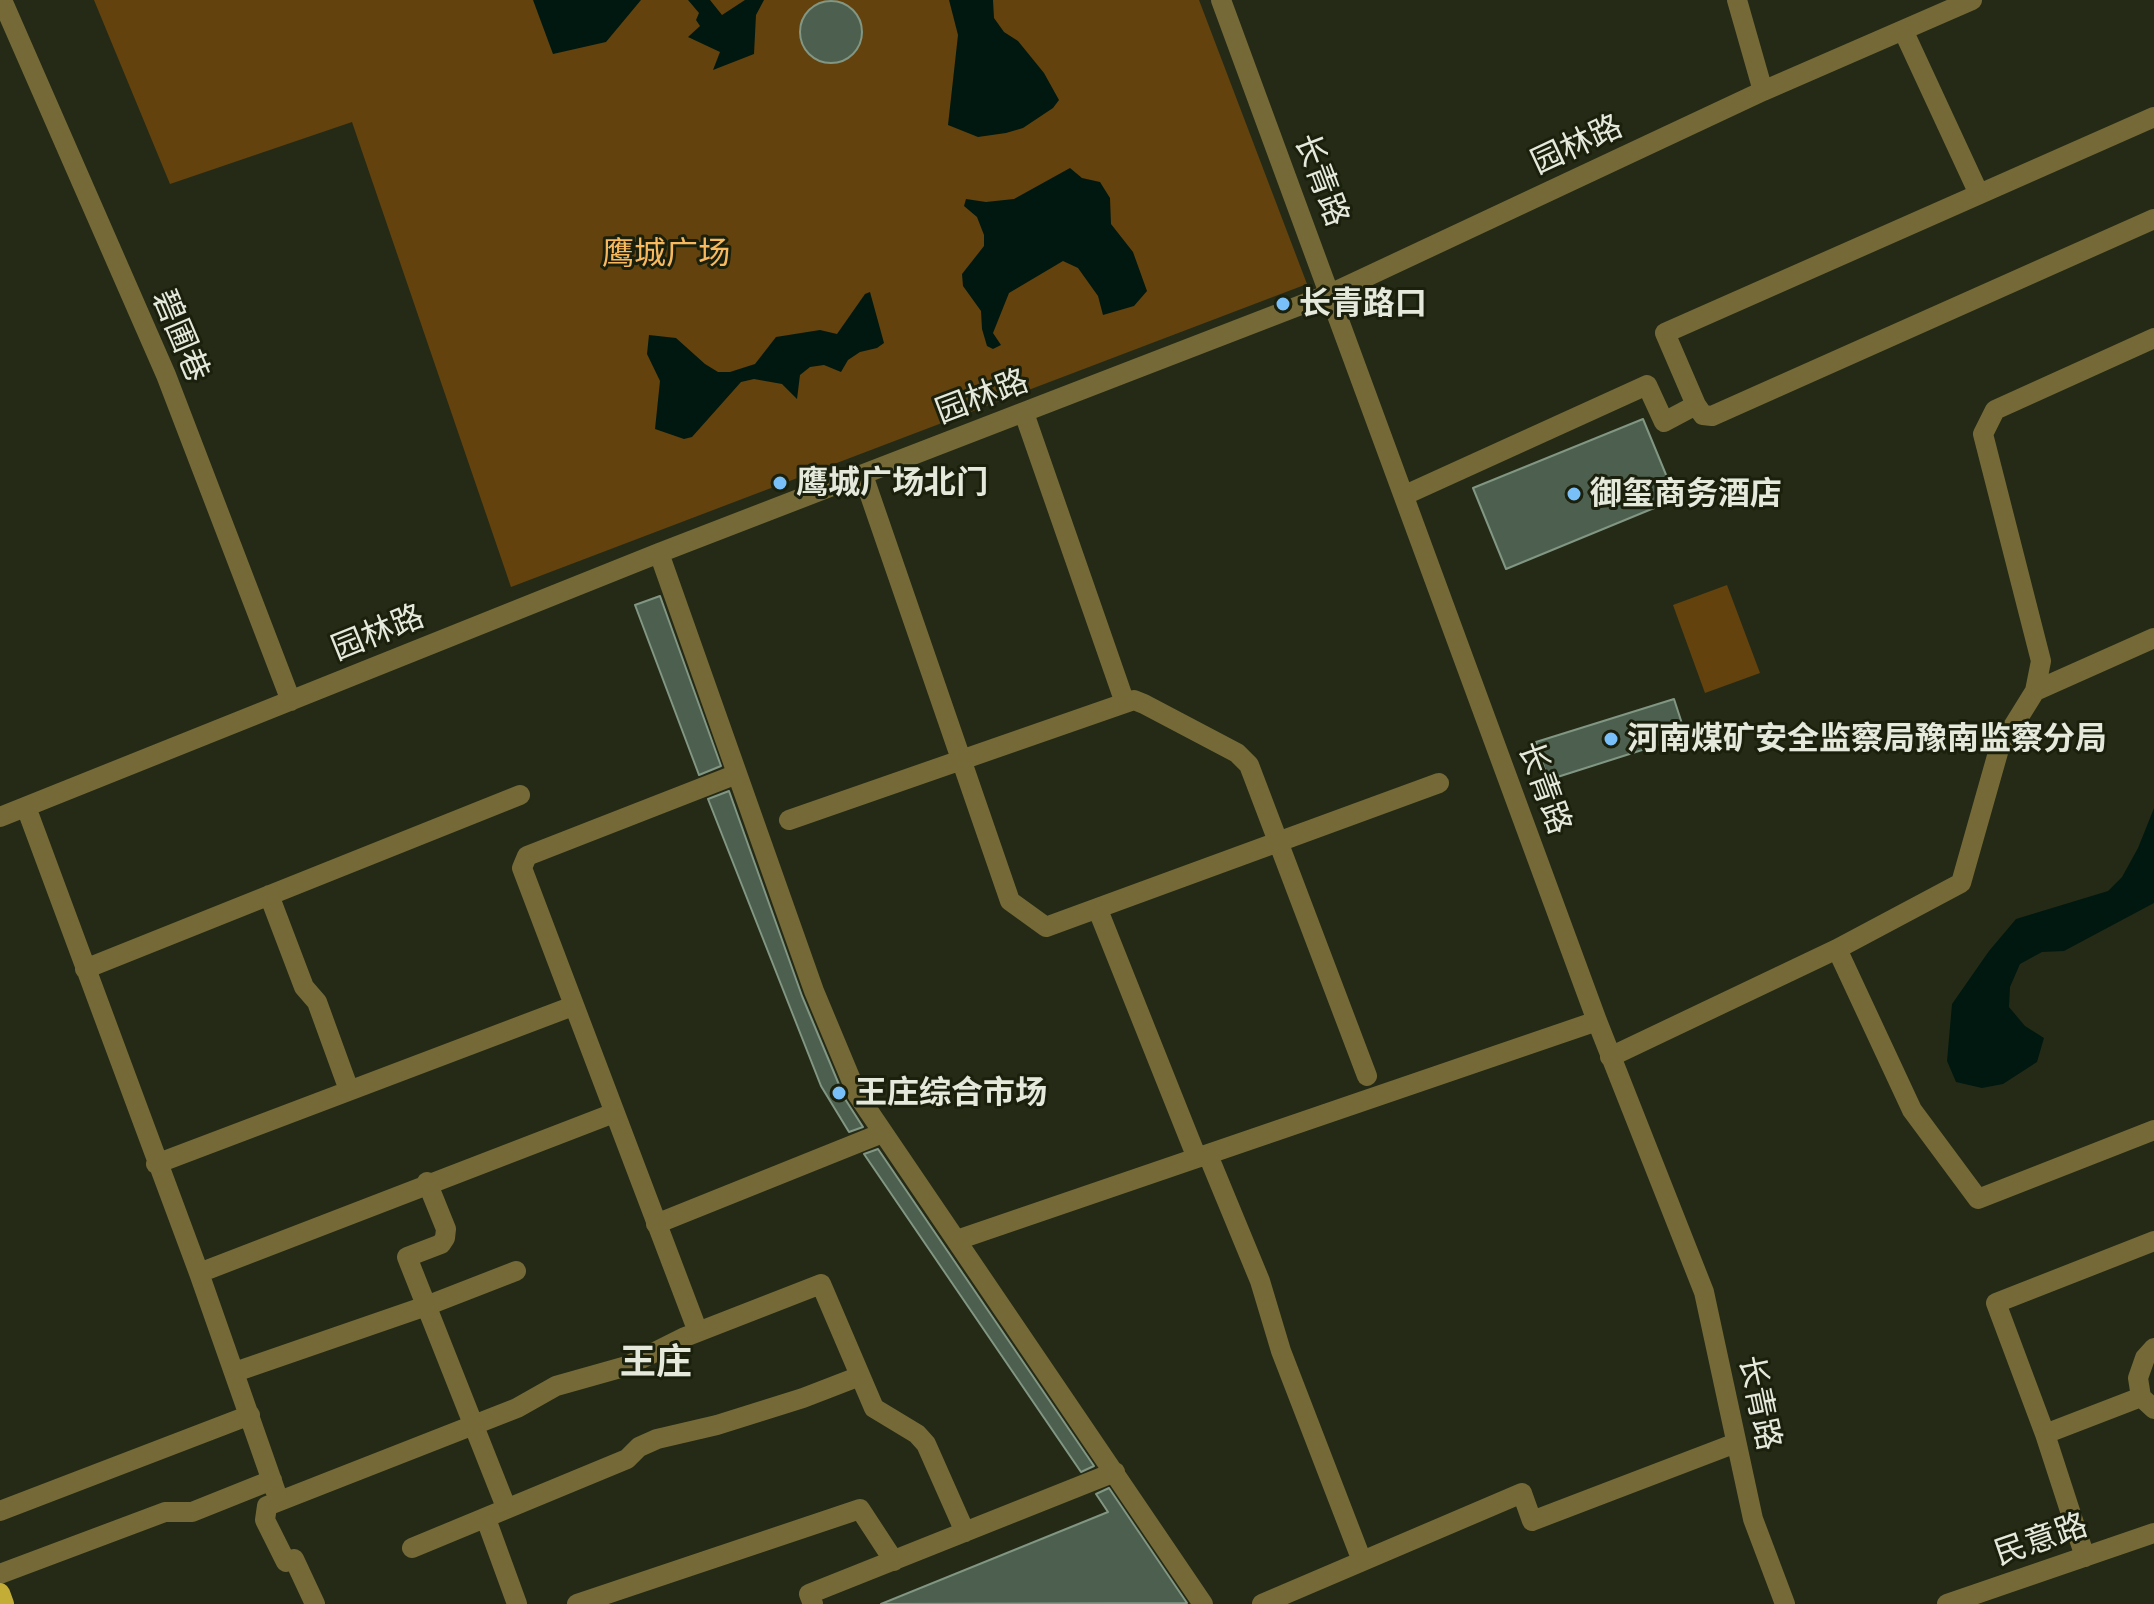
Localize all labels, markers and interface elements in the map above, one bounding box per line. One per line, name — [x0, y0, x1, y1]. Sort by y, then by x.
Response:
street label: 园林路 — [1525, 107, 1629, 183]
street label: 长青路 — [1286, 128, 1356, 232]
park label: 鹰城广场 — [602, 235, 730, 273]
street label: 碧圃巷 — [144, 284, 216, 388]
place label: 长青路口 — [1299, 285, 1427, 323]
marker: 长青路口 — [1274, 295, 1292, 313]
street label: 园林路 — [930, 362, 1034, 432]
place label: 鹰城广场北门 — [796, 464, 988, 502]
marker: 鹰城广场北门 — [771, 474, 789, 492]
place label: 御玺商务酒店 — [1590, 475, 1782, 513]
marker: 御玺商务酒店 — [1565, 485, 1583, 503]
street label: 园林路 — [326, 597, 430, 669]
place label: 河南煤矿安全监察局豫南监察分局 — [1627, 720, 2107, 758]
marker: 河南煤矿安全监察局豫南监察分局 — [1602, 730, 1620, 748]
street label: 长青路 — [1510, 736, 1578, 840]
place label: 王庄综合市场 — [855, 1074, 1047, 1112]
marker: 王庄综合市场 — [830, 1084, 848, 1102]
district label: 王庄 — [620, 1341, 692, 1385]
street label: 长青路 — [1730, 1352, 1788, 1454]
street label: 民意路 — [1989, 1506, 2093, 1574]

